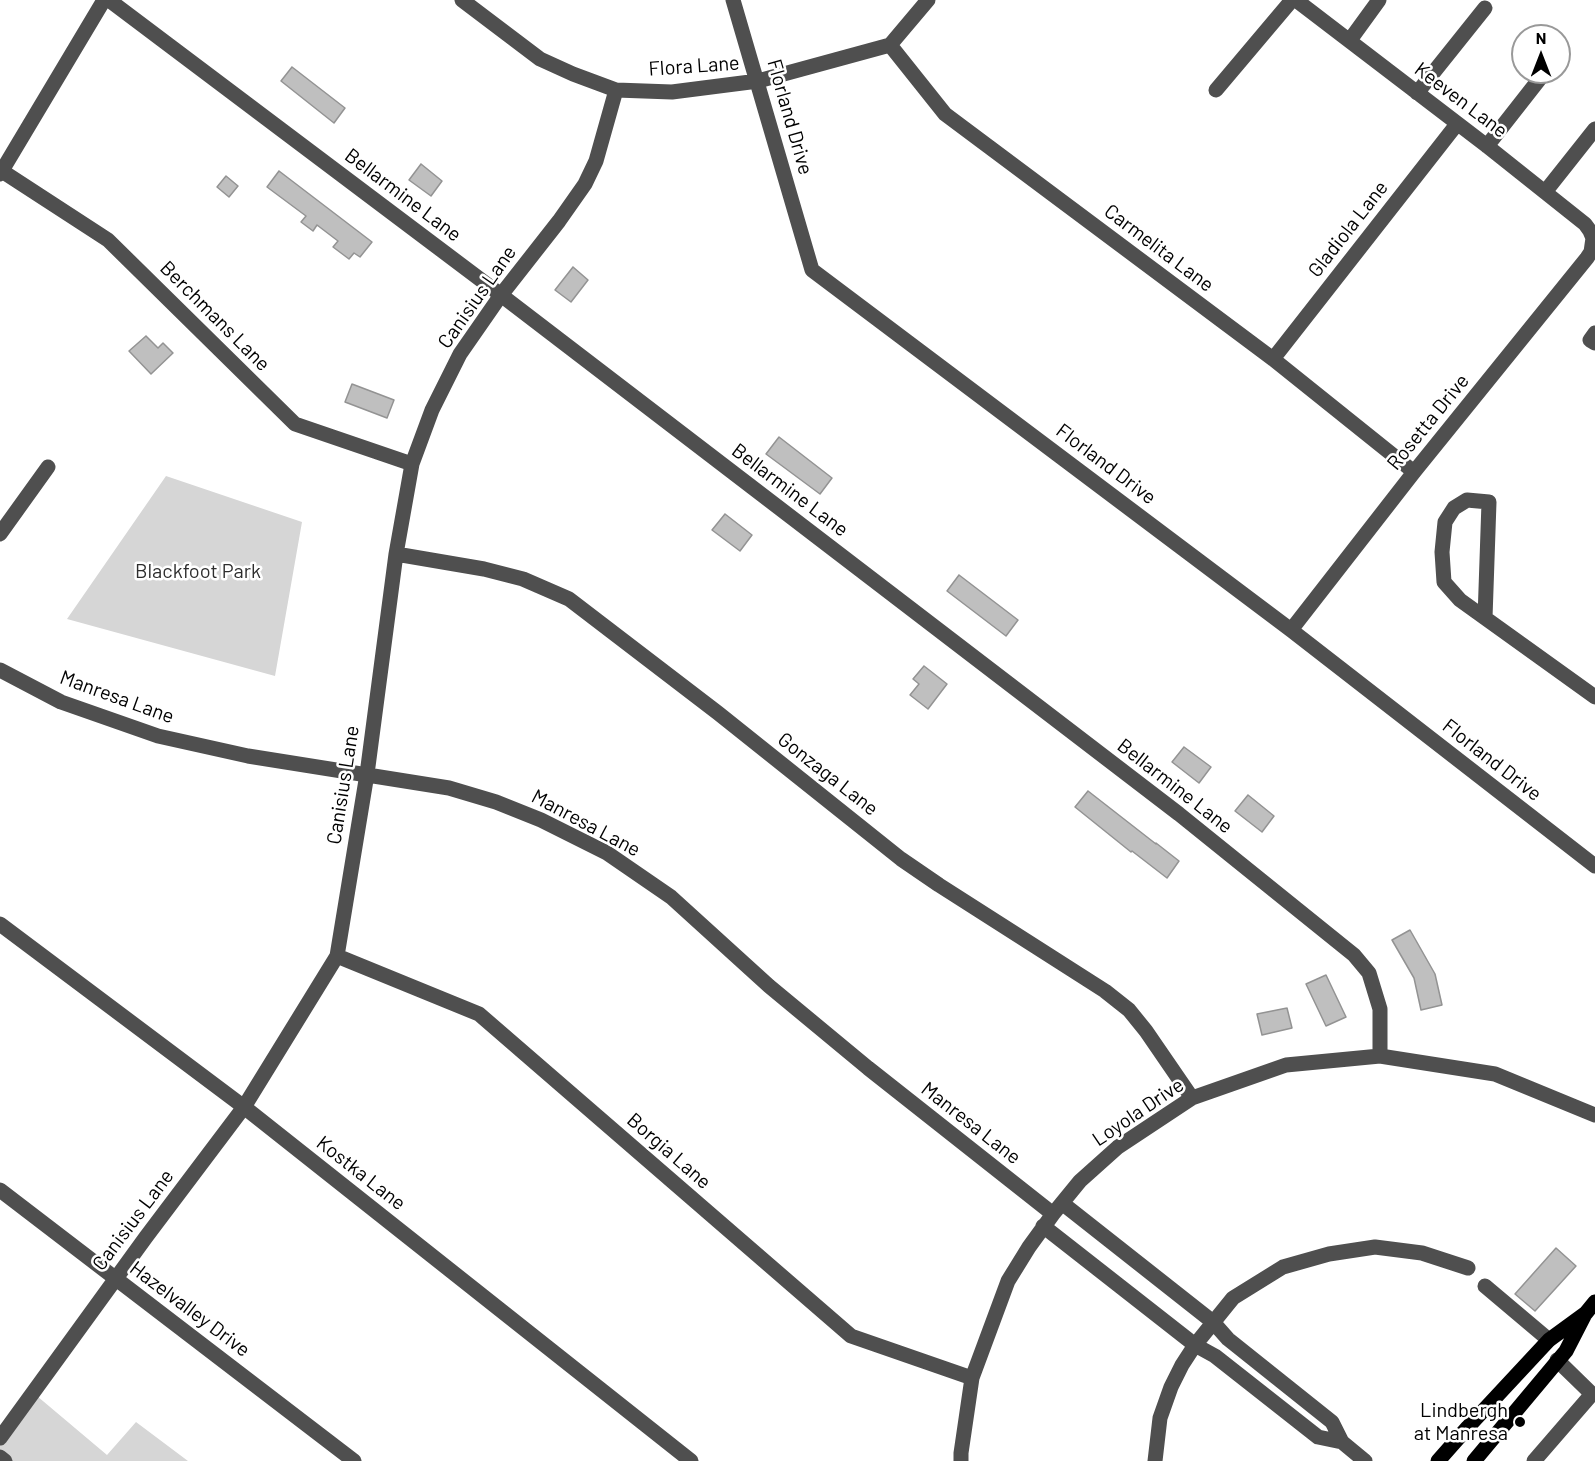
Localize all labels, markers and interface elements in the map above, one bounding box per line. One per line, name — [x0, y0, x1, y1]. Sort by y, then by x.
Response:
north arrow — [1511, 24, 1571, 84]
text: N — [1536, 28, 1546, 47]
street label: Flora Lane — [648, 51, 740, 81]
street label: Florland Drive — [762, 56, 818, 178]
street label: Keeven Lane — [1410, 57, 1512, 143]
street label: Bellarmine Lane — [340, 143, 466, 247]
street label: Gladiola Lane — [1303, 176, 1393, 282]
street label: Carmelita Lane — [1100, 199, 1218, 297]
street label: Canisius Lane — [433, 241, 521, 353]
street label: Berchmans Lane — [155, 256, 275, 376]
street label: Rosetta Drive — [1382, 369, 1474, 475]
street label: Florland Drive — [1051, 419, 1161, 509]
street label: Bellarmine Lane — [727, 438, 853, 542]
park label: Blackfoot Park — [135, 559, 261, 583]
street label: Manresa Lane — [57, 665, 177, 729]
street label: Florland Drive — [1438, 714, 1546, 806]
street label: Canisius Lane — [322, 724, 364, 846]
street label: Gonzaga Lane — [773, 727, 883, 821]
street label: Bellarmine Lane — [1113, 734, 1237, 838]
street label: Manresa Lane — [528, 784, 644, 862]
street label: Loyola Drive — [1088, 1073, 1188, 1151]
street label: Manresa Lane — [916, 1077, 1026, 1169]
street label: Borgia Lane — [622, 1108, 716, 1194]
street label: Kostka Lane — [312, 1131, 410, 1215]
street label: Canisius Lane — [87, 1165, 179, 1275]
street label: Hazelvalley Drive — [125, 1256, 255, 1362]
place label: Lindbergh at Manresa — [1414, 1398, 1508, 1445]
marker: Lindbergh at Manresa — [1513, 1415, 1527, 1429]

